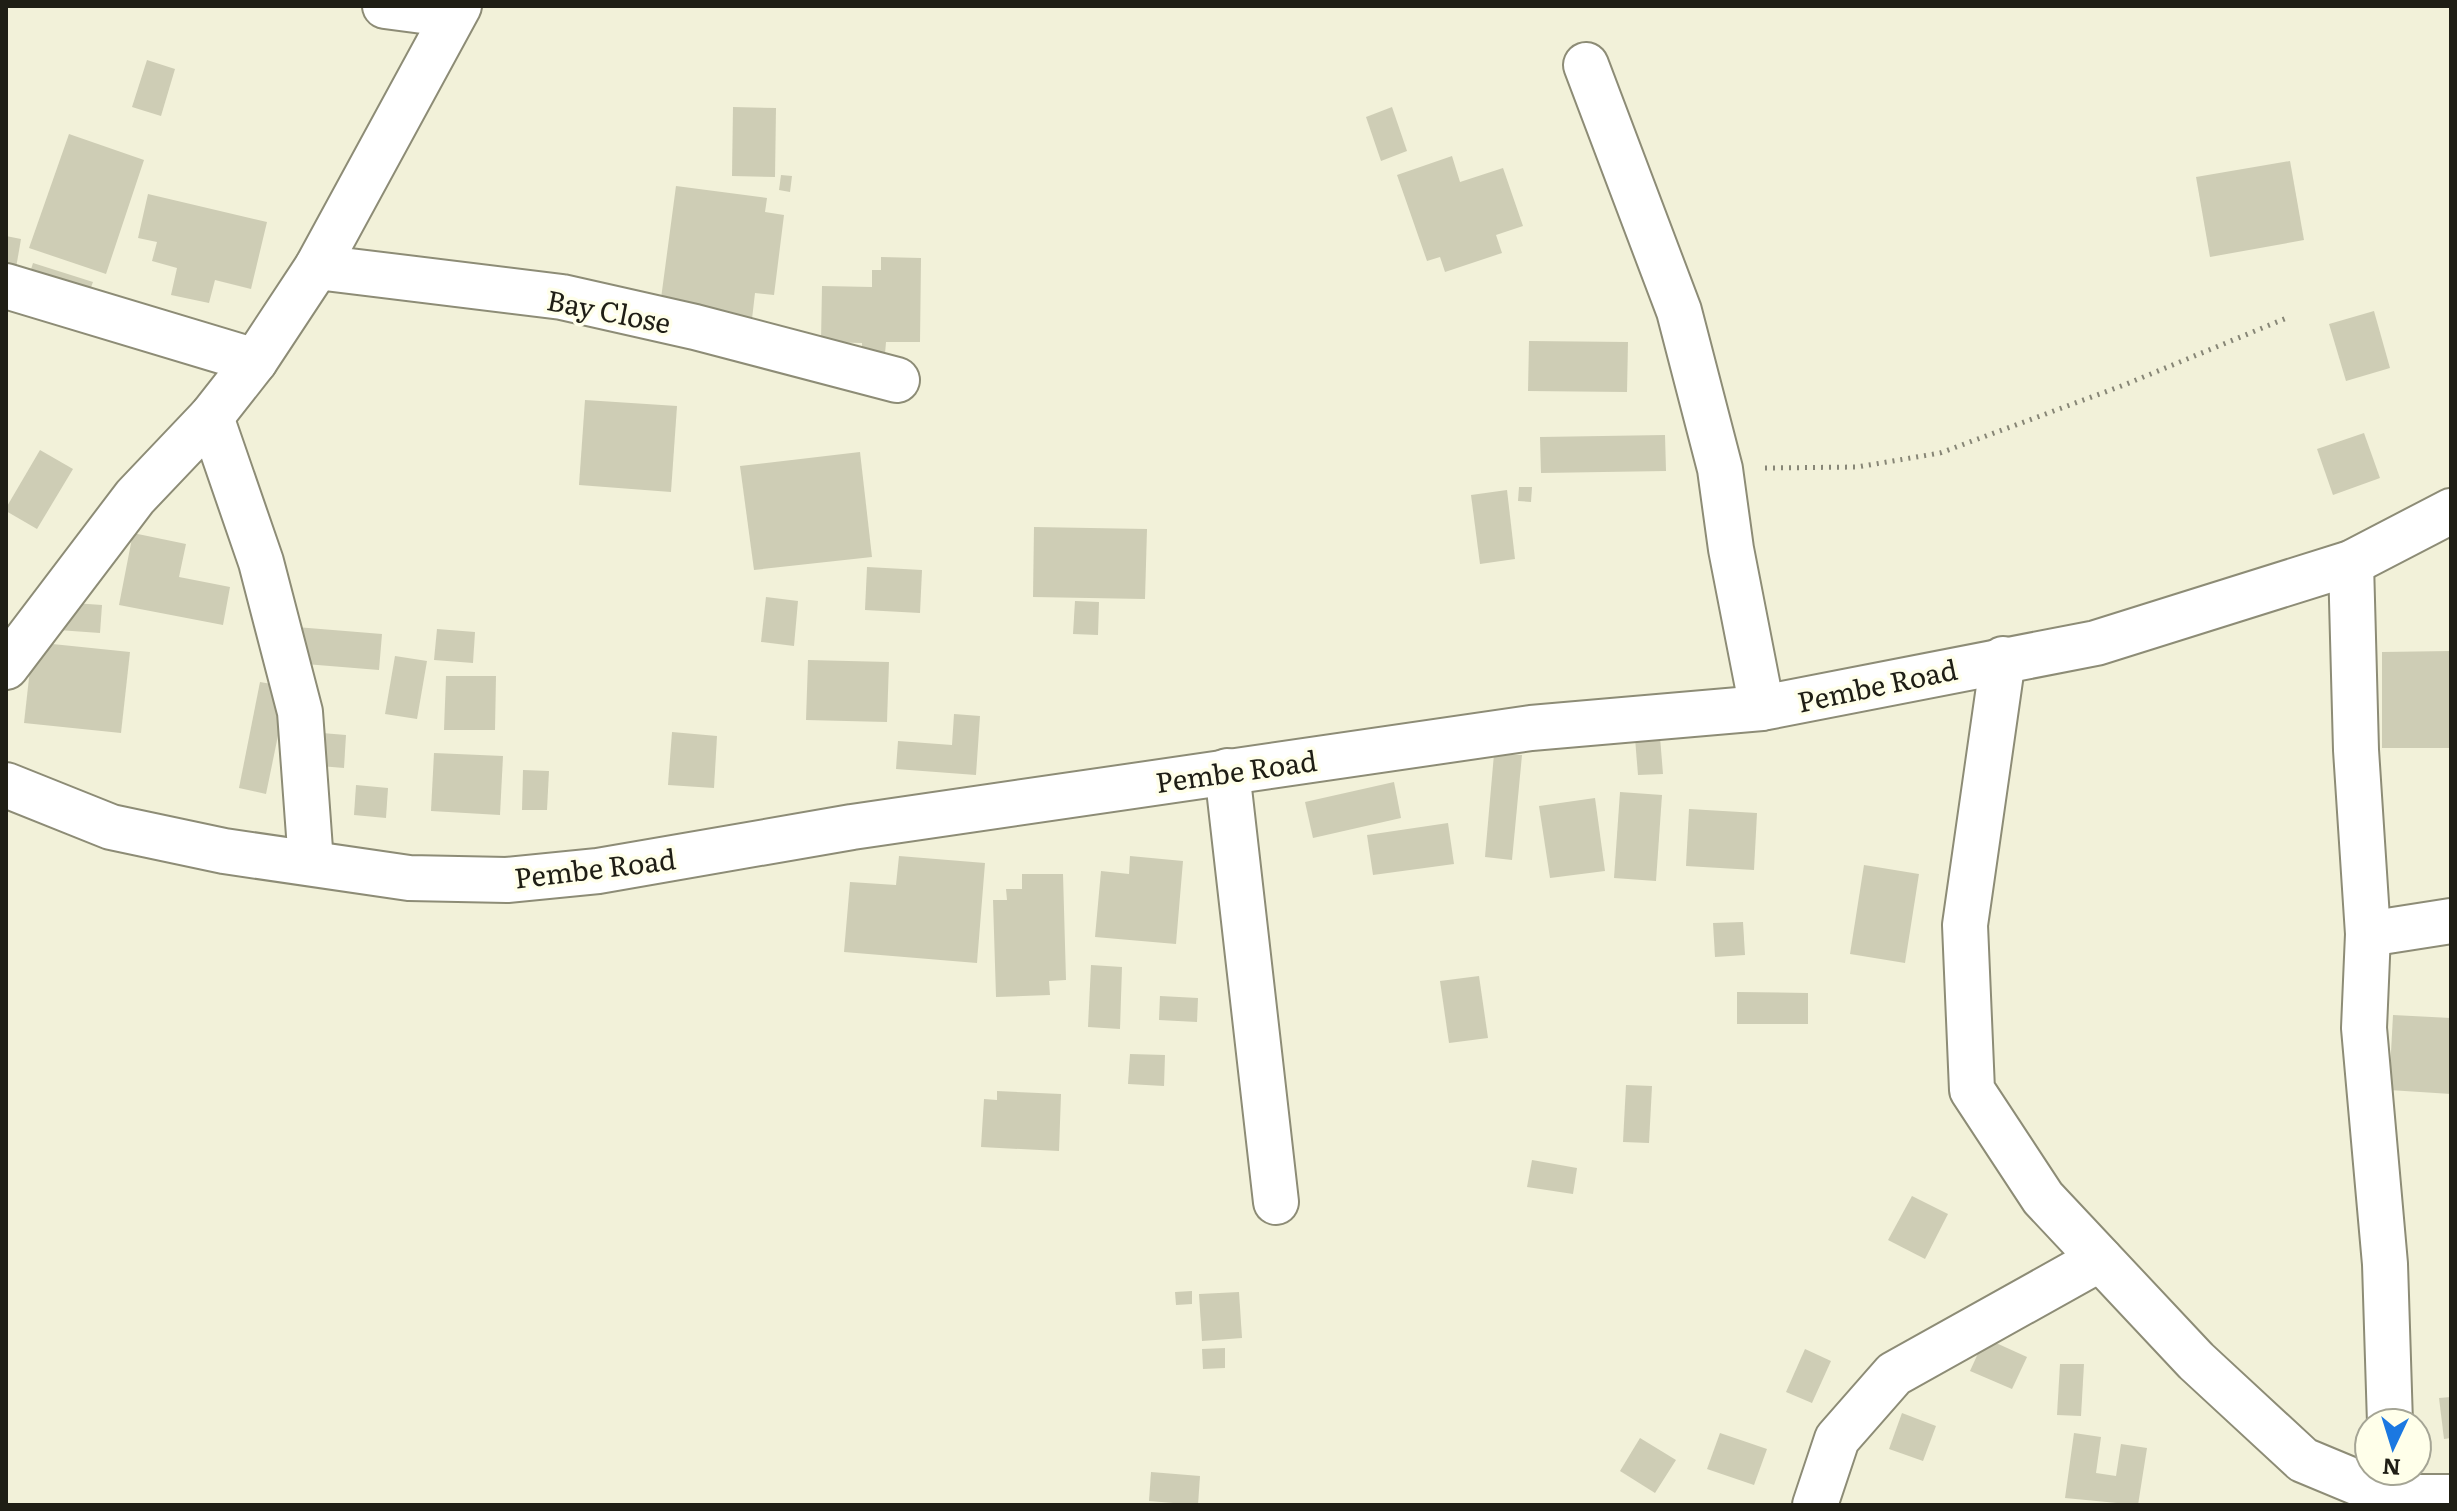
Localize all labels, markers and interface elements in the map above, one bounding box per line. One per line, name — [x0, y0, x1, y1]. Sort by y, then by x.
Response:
street label: Bay Close — [543, 277, 675, 343]
street label: Pembe Road — [1793, 647, 1961, 721]
street label: Pembe Road — [1153, 738, 1319, 802]
street label: Pembe Road — [512, 836, 678, 898]
north arrow — [2353, 1407, 2433, 1487]
text: N — [2381, 1451, 2402, 1486]

